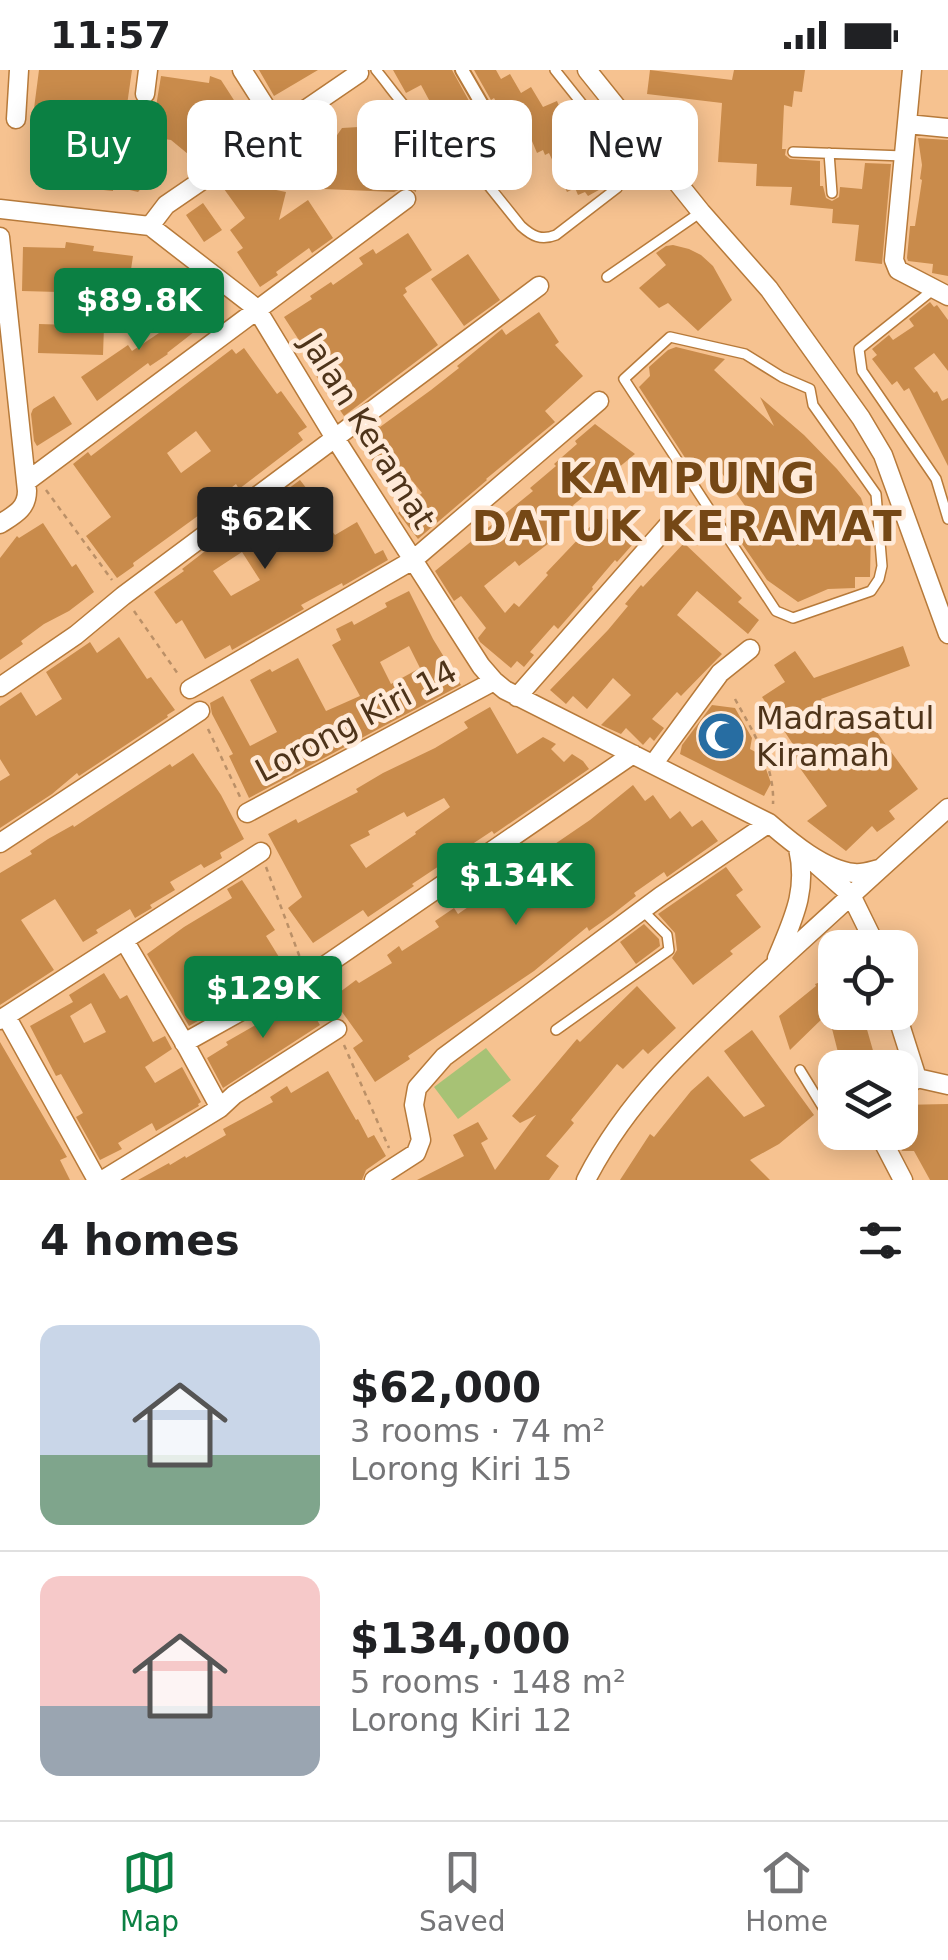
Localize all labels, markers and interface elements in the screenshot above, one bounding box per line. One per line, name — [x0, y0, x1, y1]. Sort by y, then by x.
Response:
text: 11:57 — [50, 13, 171, 57]
chip: Buy — [30, 100, 167, 190]
chip: Rent — [187, 100, 337, 190]
chip: Filters — [357, 100, 532, 190]
chip: New — [552, 100, 698, 190]
pin: $89.8K — [58, 268, 220, 353]
text: $89.8K — [76, 281, 202, 319]
street label: Jalan Keramat — [292, 325, 443, 536]
district label: KAMPUNG DATUK KERAMAT — [472, 454, 904, 551]
pin: $62K — [206, 487, 324, 572]
text: $62K — [219, 500, 311, 538]
street label: Lorong Kiri 14 — [249, 652, 463, 790]
place label: Madrasatul Kiramah — [756, 699, 934, 774]
mosque icon: Madrasatul Kiramah — [695, 710, 747, 762]
pin: $134K — [446, 843, 586, 928]
text: $134K — [459, 856, 573, 894]
map controls — [818, 930, 918, 1150]
button: locate — [818, 930, 918, 1030]
pin: $129K — [193, 956, 333, 1041]
text: $129K — [206, 969, 320, 1007]
button: layers — [818, 1050, 918, 1150]
icon: filters — [853, 1213, 908, 1268]
text: 4 homes — [40, 1216, 240, 1265]
text: $62,000 — [350, 1363, 541, 1412]
icon: home — [120, 1365, 240, 1485]
text: 3 rooms · 74 m² — [350, 1412, 605, 1450]
text: Lorong Kiri 15 — [350, 1450, 572, 1488]
text: $134,000 — [350, 1614, 571, 1663]
icon: home — [120, 1616, 240, 1736]
text: 5 rooms · 148 m² — [350, 1663, 626, 1701]
text: Lorong Kiri 12 — [350, 1701, 572, 1739]
tab: Map — [120, 1845, 179, 1938]
tab: Saved — [419, 1845, 505, 1938]
tab: Home — [745, 1845, 828, 1938]

